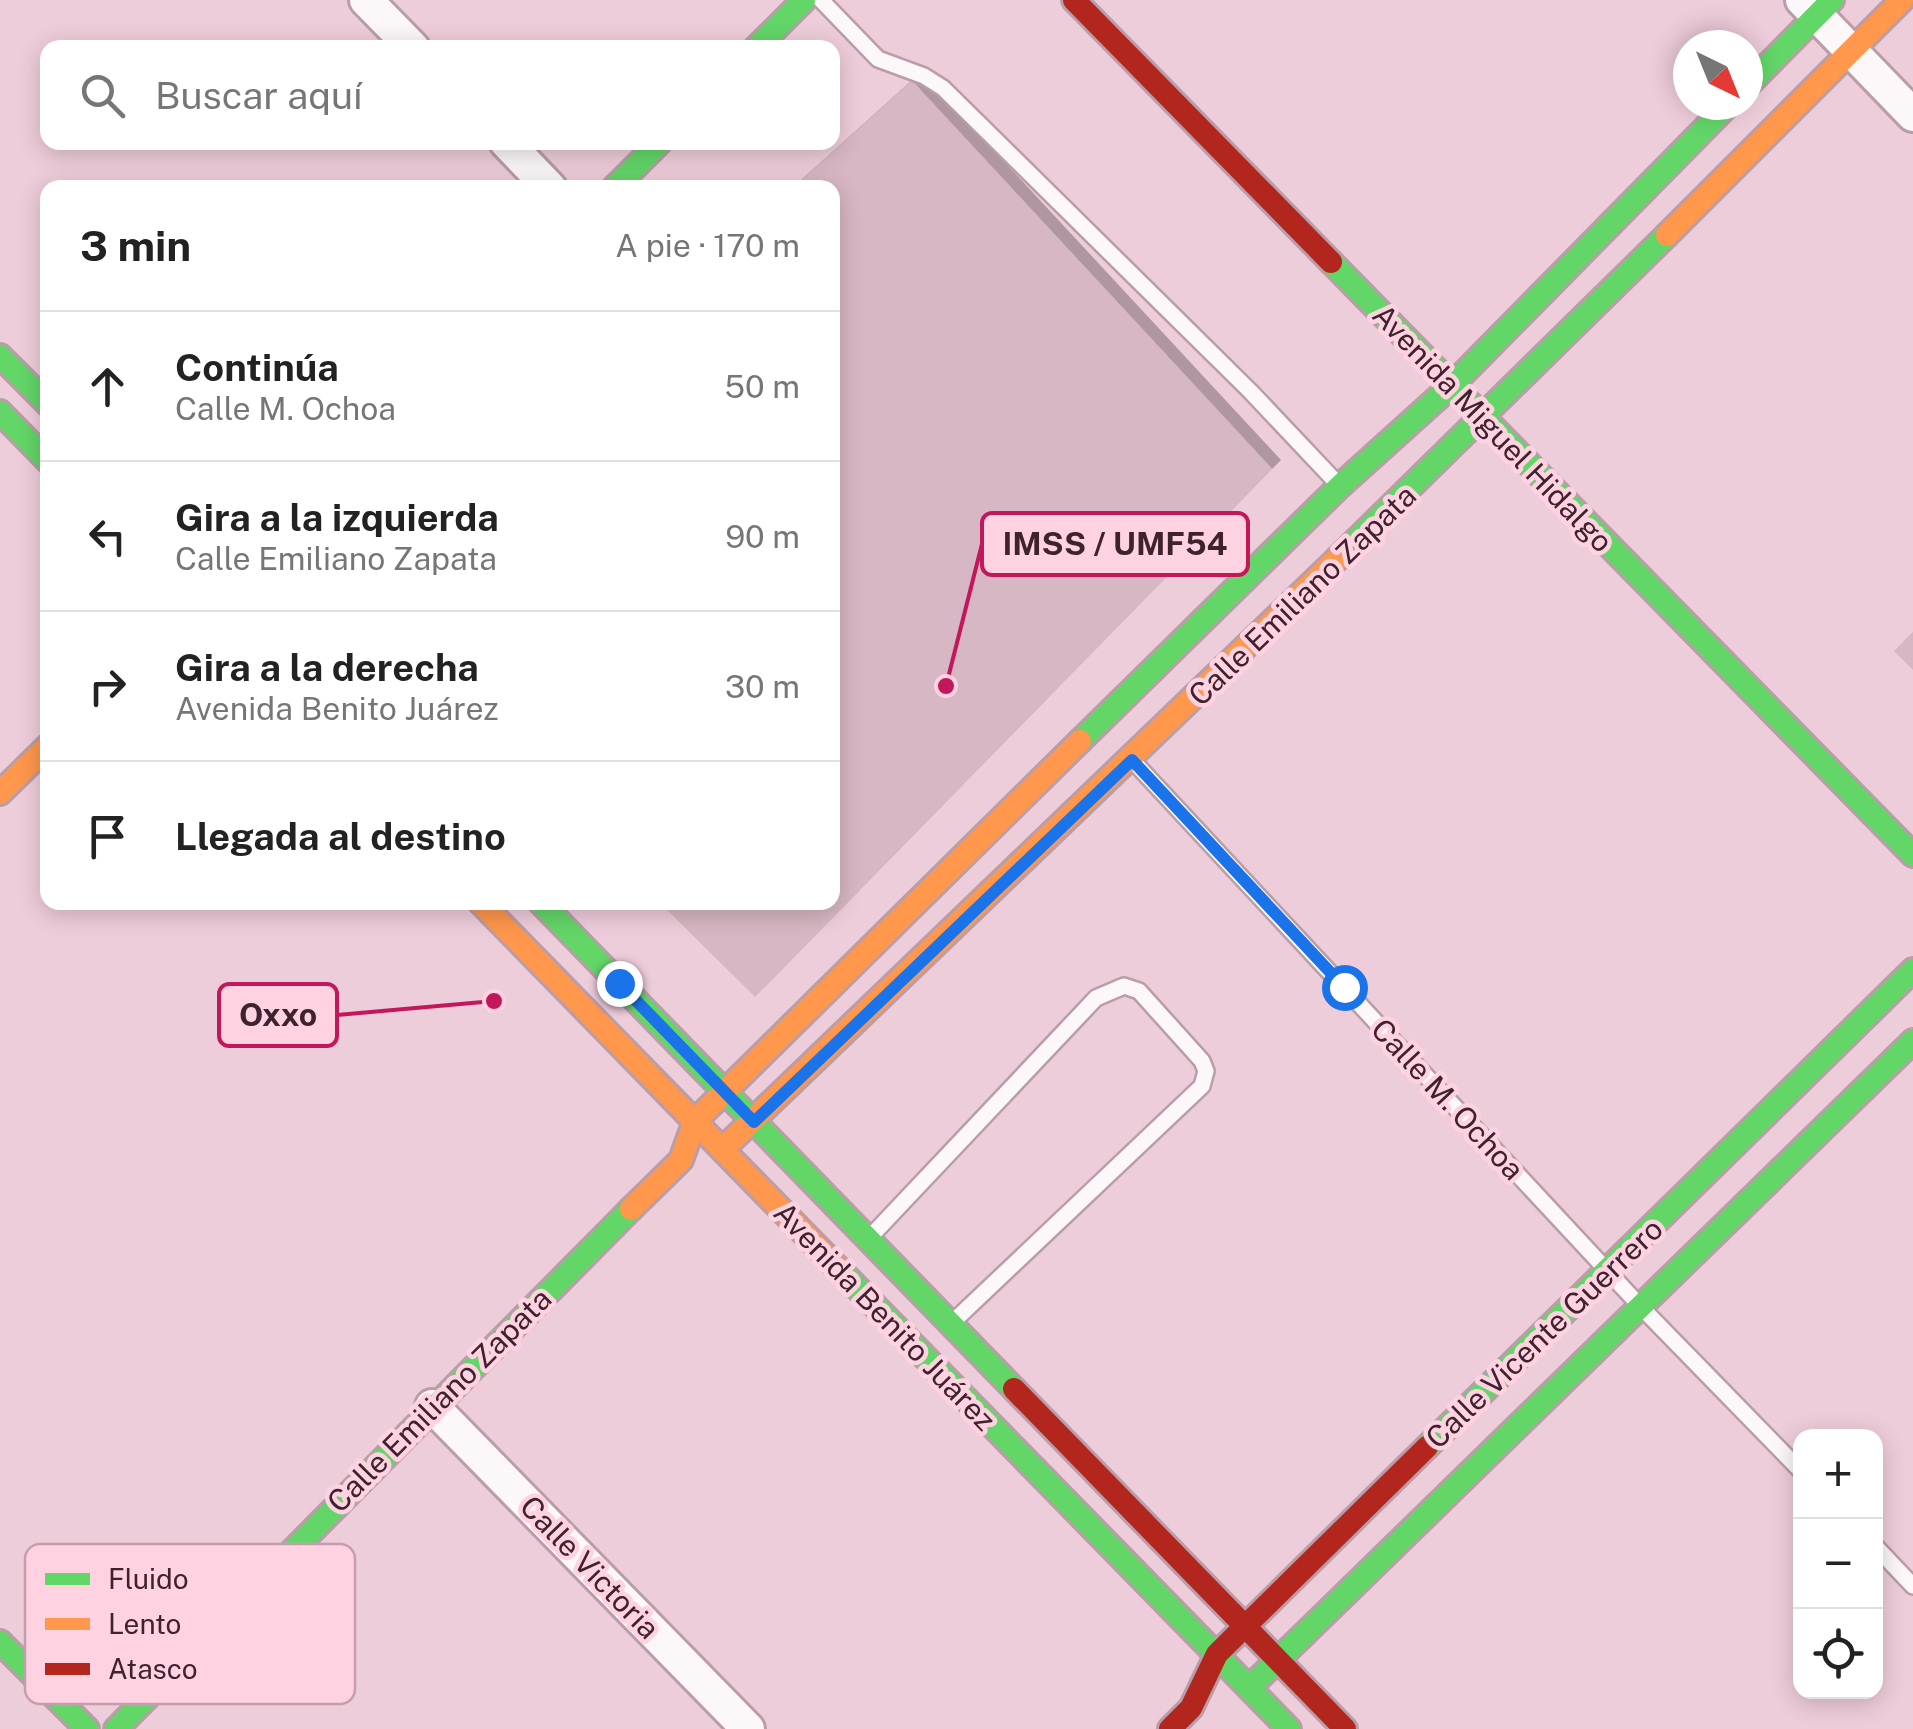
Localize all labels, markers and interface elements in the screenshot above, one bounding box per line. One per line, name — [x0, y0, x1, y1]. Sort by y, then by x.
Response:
north arrow — [1673, 30, 1763, 120]
search box — [40, 40, 840, 150]
icon: search — [75, 68, 130, 123]
text: Buscar aquí — [155, 73, 362, 118]
text: 3 min — [80, 221, 191, 270]
text: A pie · 170 m — [615, 227, 800, 264]
street label: Avenida Miguel Hidalgo — [1365, 297, 1621, 559]
text: Continúa — [175, 345, 339, 390]
icon: ahead — [80, 359, 135, 414]
text: 50 m — [724, 368, 800, 405]
text: Calle M. Ochoa — [175, 390, 396, 427]
street label: Calle Emiliano Zapata — [1181, 477, 1423, 713]
text: Gira a la izquierda — [175, 495, 499, 540]
icon: left — [80, 509, 135, 564]
callout: IMSS / UMF54 — [982, 513, 1248, 575]
text: 90 m — [725, 518, 800, 555]
text: IMSS / UMF54 — [1002, 525, 1228, 562]
text: Calle Emiliano Zapata — [175, 540, 497, 577]
text: Gira a la derecha — [175, 645, 479, 690]
icon: right — [80, 659, 135, 714]
text: 30 m — [725, 668, 800, 705]
text: Avenida Benito Juárez — [175, 690, 499, 727]
icon: arrive — [80, 809, 135, 864]
text: Llegada al destino — [175, 814, 506, 859]
route end — [597, 961, 643, 1007]
route start — [1322, 965, 1368, 1011]
callout: Oxxo — [219, 984, 337, 1046]
text: Oxxo — [239, 996, 317, 1033]
street label: Calle M. Ochoa — [1364, 1011, 1532, 1187]
street label: Avenida Benito Juárez — [767, 1194, 1003, 1438]
street label: Calle Vicente Guerrero — [1418, 1211, 1670, 1455]
street label: Calle Emiliano Zapata — [320, 1281, 558, 1519]
map controls — [1793, 1429, 1883, 1699]
button: + — [1793, 1429, 1883, 1519]
street label: Calle Victoria — [513, 1488, 667, 1646]
button: − — [1793, 1519, 1883, 1609]
legend — [25, 1544, 355, 1704]
text: Fluido — [108, 1562, 189, 1595]
text: Lento — [108, 1607, 181, 1640]
button: locate — [1793, 1609, 1883, 1699]
text: Atasco — [108, 1652, 198, 1685]

